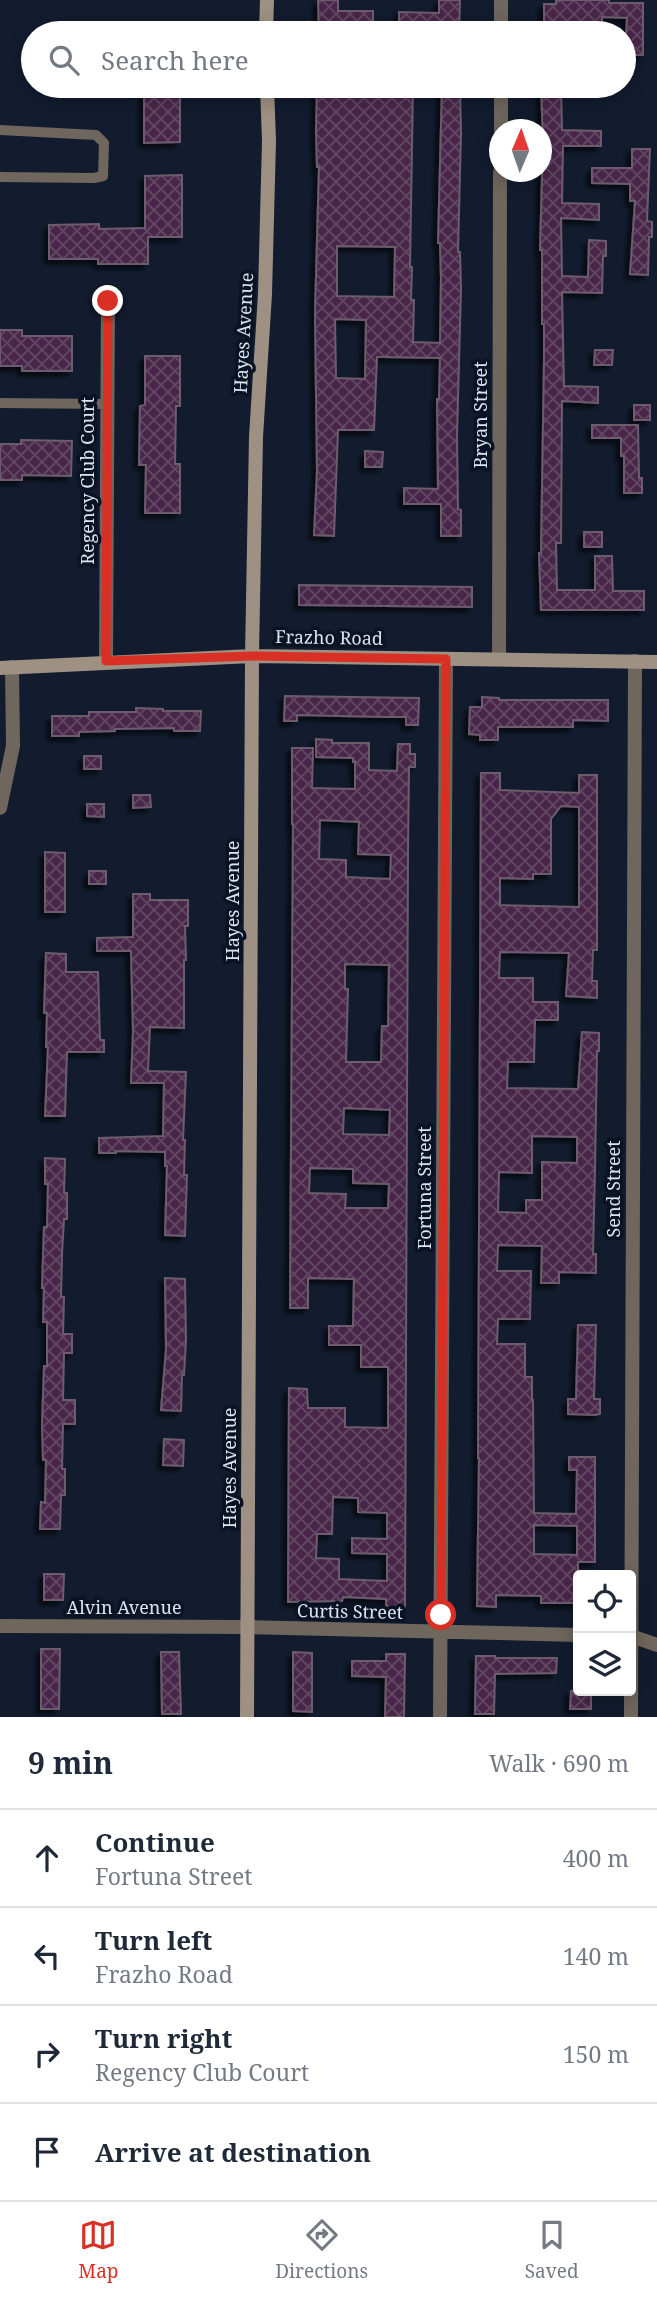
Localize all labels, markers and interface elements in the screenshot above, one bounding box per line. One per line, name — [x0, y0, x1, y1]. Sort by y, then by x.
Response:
search box — [21, 21, 636, 98]
icon: search — [45, 41, 83, 79]
text: Search here — [101, 42, 249, 78]
north arrow — [489, 119, 552, 182]
street label: Hayes Avenue — [228, 272, 258, 394]
route end — [92, 285, 123, 316]
street label: Bryan Street — [468, 361, 492, 469]
street label: Regency Club Court — [75, 397, 99, 565]
street label: Frazho Road — [275, 624, 383, 650]
street label: Hayes Avenue — [220, 841, 244, 961]
street label: Fortuna Street — [412, 1126, 436, 1250]
street label: Send Street — [601, 1141, 625, 1237]
street label: Hayes Avenue — [217, 1408, 241, 1528]
map controls — [573, 1570, 636, 1696]
button: locate — [573, 1570, 636, 1633]
street label: Alvin Avenue — [66, 1595, 182, 1619]
street label: Curtis Street — [297, 1598, 403, 1624]
route start — [425, 1599, 456, 1630]
button: layers — [573, 1633, 636, 1696]
text: 9 min — [28, 1742, 113, 1783]
text: Walk · 690 m — [489, 1747, 629, 1779]
text: Continue — [95, 1824, 215, 1860]
icon: ahead — [28, 1839, 66, 1877]
text: 400 m — [563, 1842, 629, 1874]
text: Fortuna Street — [95, 1860, 252, 1892]
text: Turn left — [95, 1922, 212, 1958]
icon: left — [28, 1937, 66, 1975]
text: 140 m — [563, 1940, 629, 1972]
text: Frazho Road — [95, 1958, 233, 1990]
text: Turn right — [95, 2020, 232, 2056]
icon: right — [28, 2035, 66, 2073]
text: 150 m — [563, 2038, 629, 2070]
text: Regency Club Court — [95, 2056, 309, 2088]
icon: arrive — [28, 2133, 66, 2171]
text: Arrive at destination — [95, 2134, 371, 2170]
tab: Map — [78, 2216, 119, 2284]
tab: Directions — [275, 2216, 368, 2284]
tab: Saved — [525, 2216, 579, 2284]

